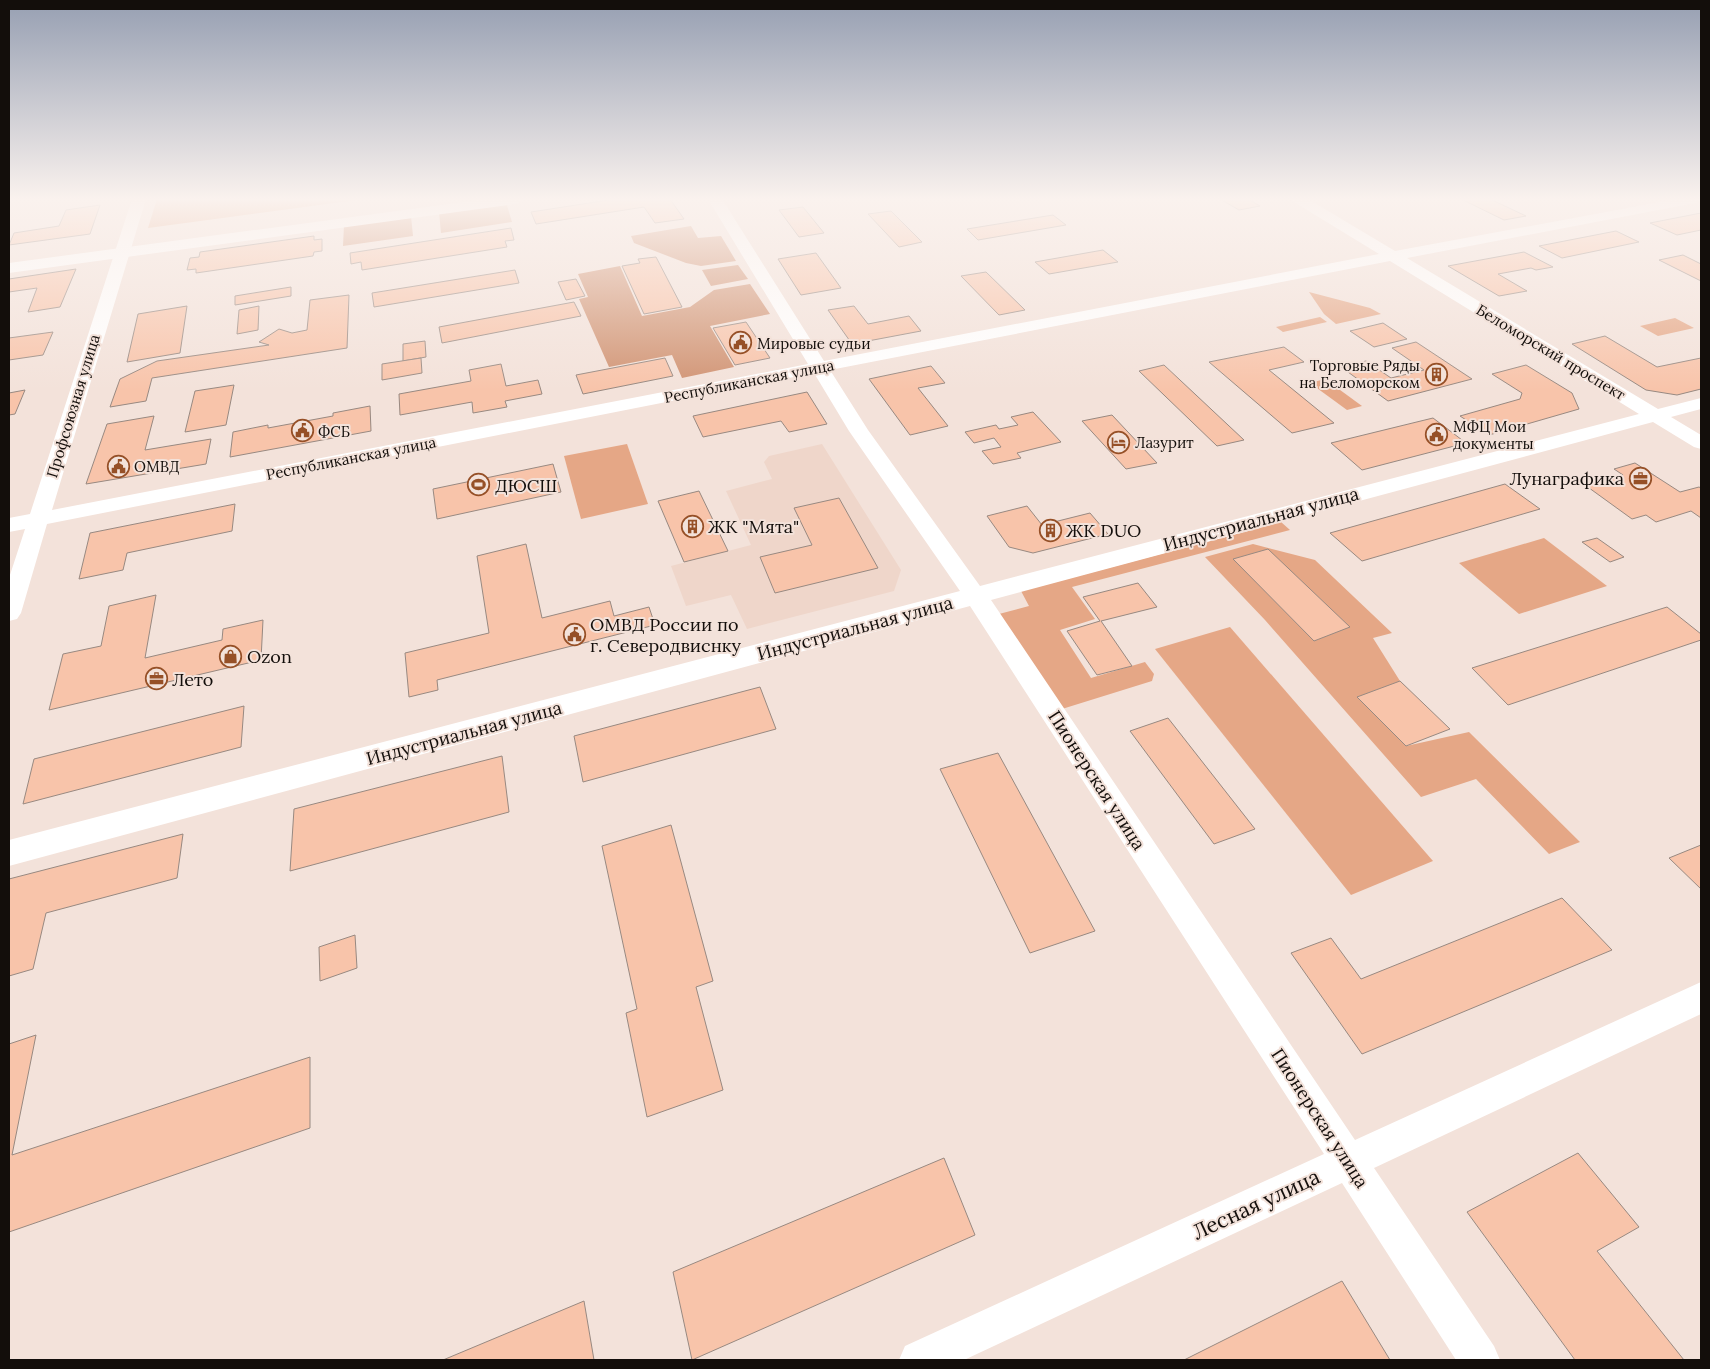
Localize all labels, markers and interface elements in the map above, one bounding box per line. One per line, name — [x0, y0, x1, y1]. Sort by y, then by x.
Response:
street label: Беломорский проспект — [1473, 300, 1629, 404]
public building icon: Мировые судьи — [729, 331, 753, 355]
street label: Профсоюзная улица — [42, 332, 104, 480]
place label: Мировые судьи — [757, 334, 871, 353]
street label: Республиканская улица — [662, 355, 836, 407]
place label: Торговые Ряды на Беломорском — [1299, 356, 1420, 392]
building icon: Торговые Ряды на Беломорском — [1424, 362, 1448, 386]
place label: МФЦ Мои документы — [1453, 417, 1534, 453]
public building icon: ФСБ — [290, 419, 314, 443]
place label: ФСБ — [318, 422, 350, 441]
public building icon: МФЦ Мои документы — [1425, 423, 1449, 447]
hotel icon: Лазурит — [1107, 430, 1131, 454]
street label: Республиканская улица — [264, 432, 438, 484]
place label: Лазурит — [1135, 433, 1194, 452]
public building icon: ОМВД — [106, 454, 130, 478]
place label: ОМВД — [134, 457, 179, 476]
office icon: Лунаграфика — [1628, 466, 1652, 490]
place label: Лунаграфика — [1510, 467, 1624, 490]
sports icon: ДЮСШ — [467, 473, 491, 497]
place label: ДЮСШ — [495, 474, 557, 497]
street label: Индустриальная улица — [1161, 482, 1361, 556]
building icon: ЖК "Мята" — [680, 514, 704, 538]
place label: ЖК "Мята" — [708, 515, 799, 538]
building icon: ЖК DUO — [1038, 518, 1062, 542]
place label: ЖК DUO — [1066, 519, 1141, 542]
street label: Индустриальная улица — [755, 591, 955, 665]
place label: ОМВД России по г. Северодвиснку — [590, 613, 742, 657]
public building icon: ОМВД России по г. Северодвиснку — [562, 622, 586, 646]
shop icon: Ozon — [219, 644, 243, 668]
place label: Ozon — [247, 645, 292, 668]
office icon: Лето — [144, 667, 168, 691]
place label: Лето — [172, 668, 213, 691]
street label: Индустриальная улица — [364, 696, 564, 770]
street label: Пионерская улица — [1043, 706, 1151, 854]
street label: Пионерская улица — [1266, 1044, 1374, 1192]
street label: Лесная улица — [1188, 1163, 1324, 1245]

